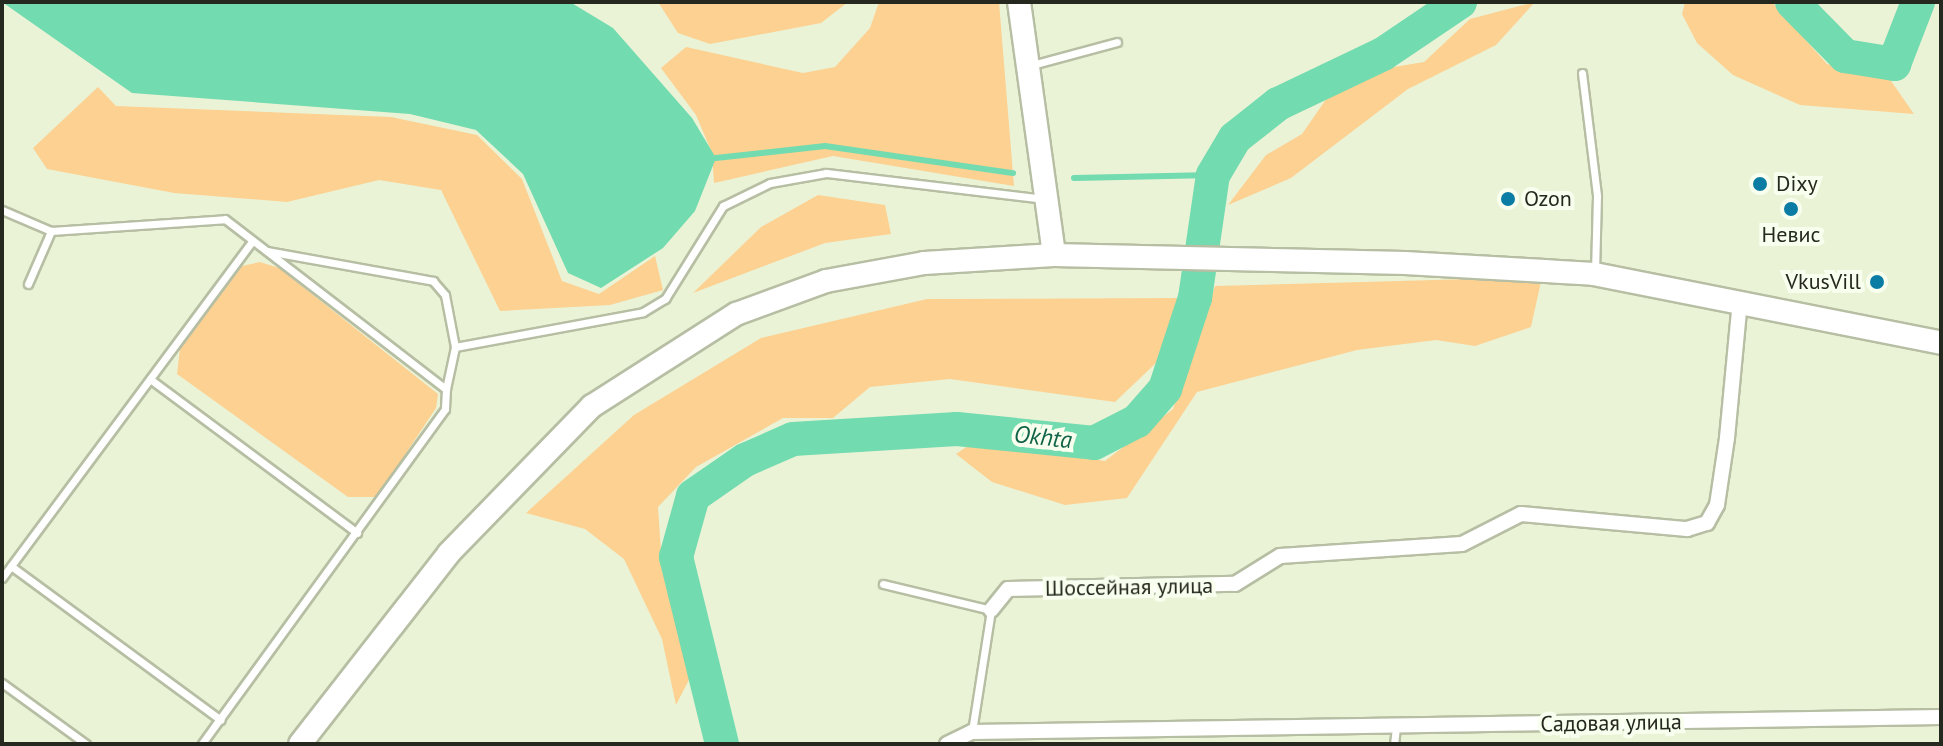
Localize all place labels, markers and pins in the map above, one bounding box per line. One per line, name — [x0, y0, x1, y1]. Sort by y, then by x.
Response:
place label: Dixy — [1776, 171, 1818, 197]
marker: Dixy — [1751, 175, 1769, 193]
place label: Ozon — [1524, 186, 1572, 212]
marker: Ozon — [1499, 190, 1517, 208]
marker: Невис — [1782, 200, 1800, 218]
place label: Невис — [1762, 222, 1820, 248]
place label: VkusVill — [1786, 269, 1861, 295]
marker: VkusVill — [1868, 273, 1886, 291]

